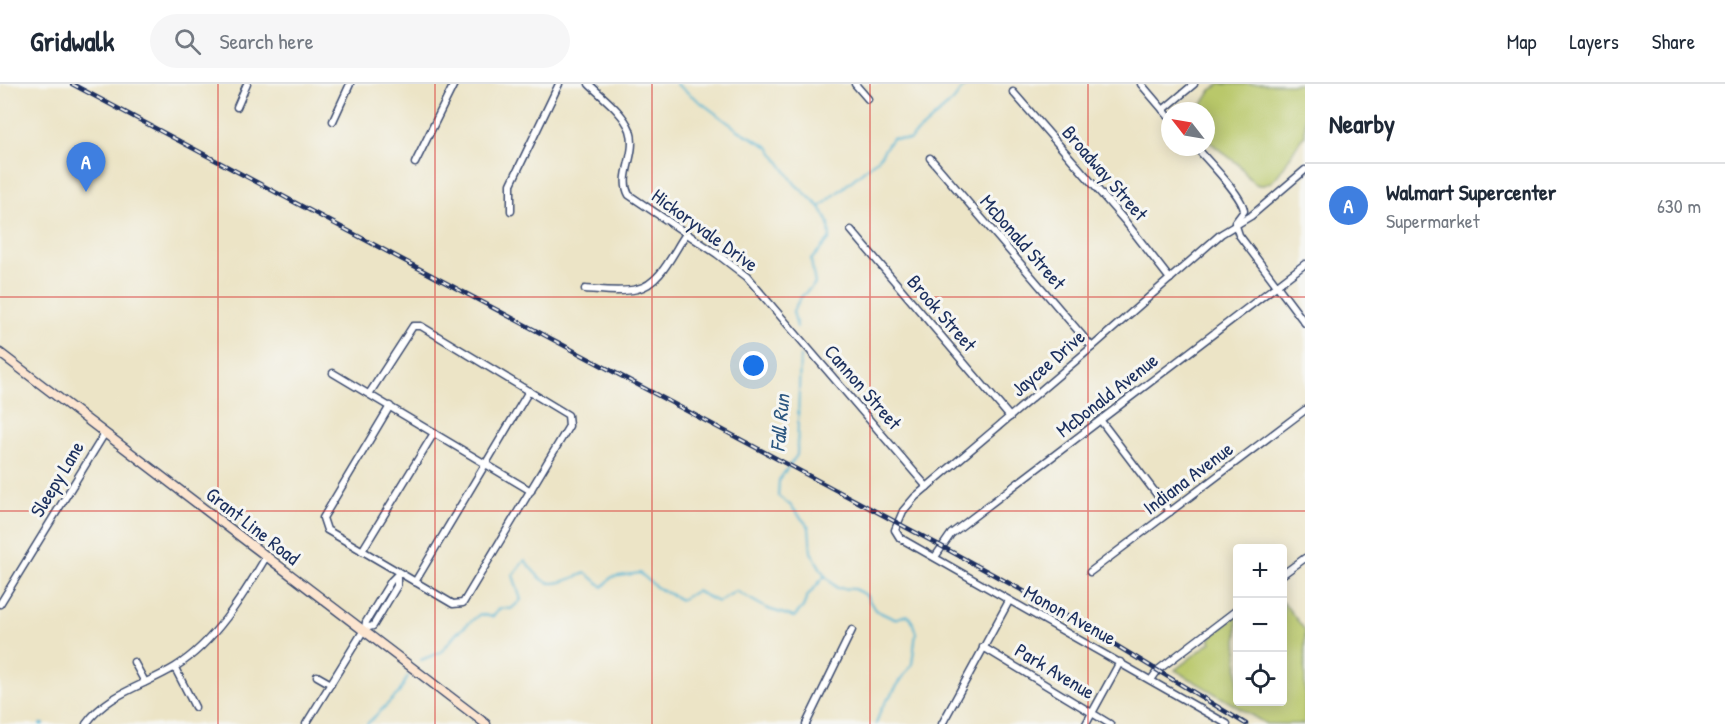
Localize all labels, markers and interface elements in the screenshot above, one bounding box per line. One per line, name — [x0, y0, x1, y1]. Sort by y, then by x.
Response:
search box — [150, 14, 570, 68]
text: Gridwalk — [30, 22, 114, 60]
icon: search — [171, 25, 204, 58]
text: Search here — [219, 26, 313, 56]
text: Map — [1507, 27, 1536, 56]
text: Layers — [1569, 27, 1619, 56]
text: Share — [1652, 27, 1695, 56]
north arrow — [1161, 102, 1215, 156]
text: Nearby — [1329, 106, 1395, 141]
street label: Broadway Street — [1056, 119, 1155, 227]
pin: A — [66, 142, 106, 192]
text: Walmart Supercenter — [1386, 177, 1556, 207]
street label: Hickoryvale Drive — [647, 182, 764, 277]
street label: McDonald Street — [974, 188, 1073, 296]
text: A — [1344, 192, 1353, 219]
text: 630 m — [1657, 192, 1701, 219]
text: Supermarket — [1386, 207, 1480, 234]
street label: Brook Street — [902, 269, 984, 358]
street label: Jaycee Drive — [1005, 323, 1090, 402]
street label: Cannon Street — [819, 338, 909, 436]
street label: McDonald Avenue — [1050, 346, 1163, 443]
your location — [739, 351, 768, 380]
water label: Fall Run — [763, 392, 797, 453]
street label: Indiana Avenue — [1137, 435, 1238, 520]
street label: Sleepy Lane — [23, 436, 90, 522]
street label: Grant Line Road — [201, 481, 306, 571]
map controls — [1233, 544, 1287, 706]
button: + — [1233, 544, 1287, 598]
street label: Monon Avenue — [1019, 578, 1121, 651]
button: − — [1233, 598, 1287, 652]
street label: Park Avenue — [1010, 636, 1100, 705]
button: locate — [1233, 652, 1287, 706]

